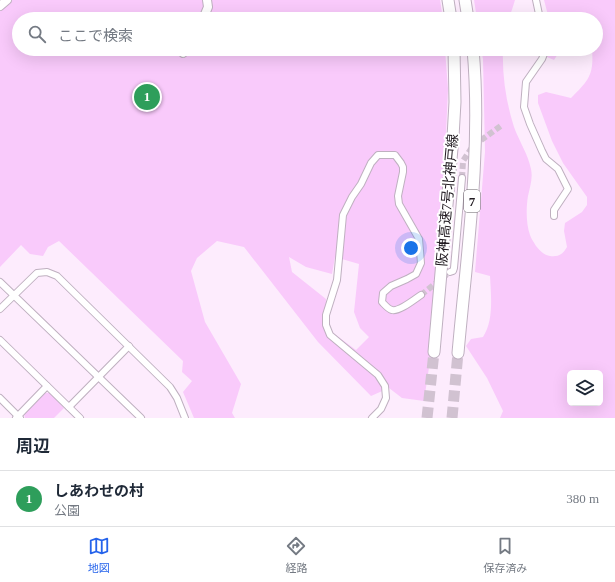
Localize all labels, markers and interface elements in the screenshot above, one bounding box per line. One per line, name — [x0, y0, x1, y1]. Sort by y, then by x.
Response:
search box — [12, 12, 603, 56]
icon: search — [26, 23, 48, 45]
text: ここで検索 — [58, 28, 133, 44]
pin: 1 — [134, 82, 160, 112]
street label: 阪神高速7号北神戸線 — [433, 133, 461, 267]
road number: 7 — [464, 190, 480, 212]
your location — [401, 238, 421, 258]
map controls — [567, 370, 603, 406]
button: layers — [567, 370, 603, 406]
text: 周辺 — [16, 437, 50, 456]
text: しあわせの村 — [54, 483, 144, 499]
text: 1 — [26, 491, 32, 506]
text: 380 m — [566, 491, 599, 506]
text: 公園 — [54, 503, 80, 518]
tab: 地図 — [88, 535, 110, 575]
tab: 経路 — [285, 535, 307, 575]
tab: 保存済み — [483, 535, 527, 575]

